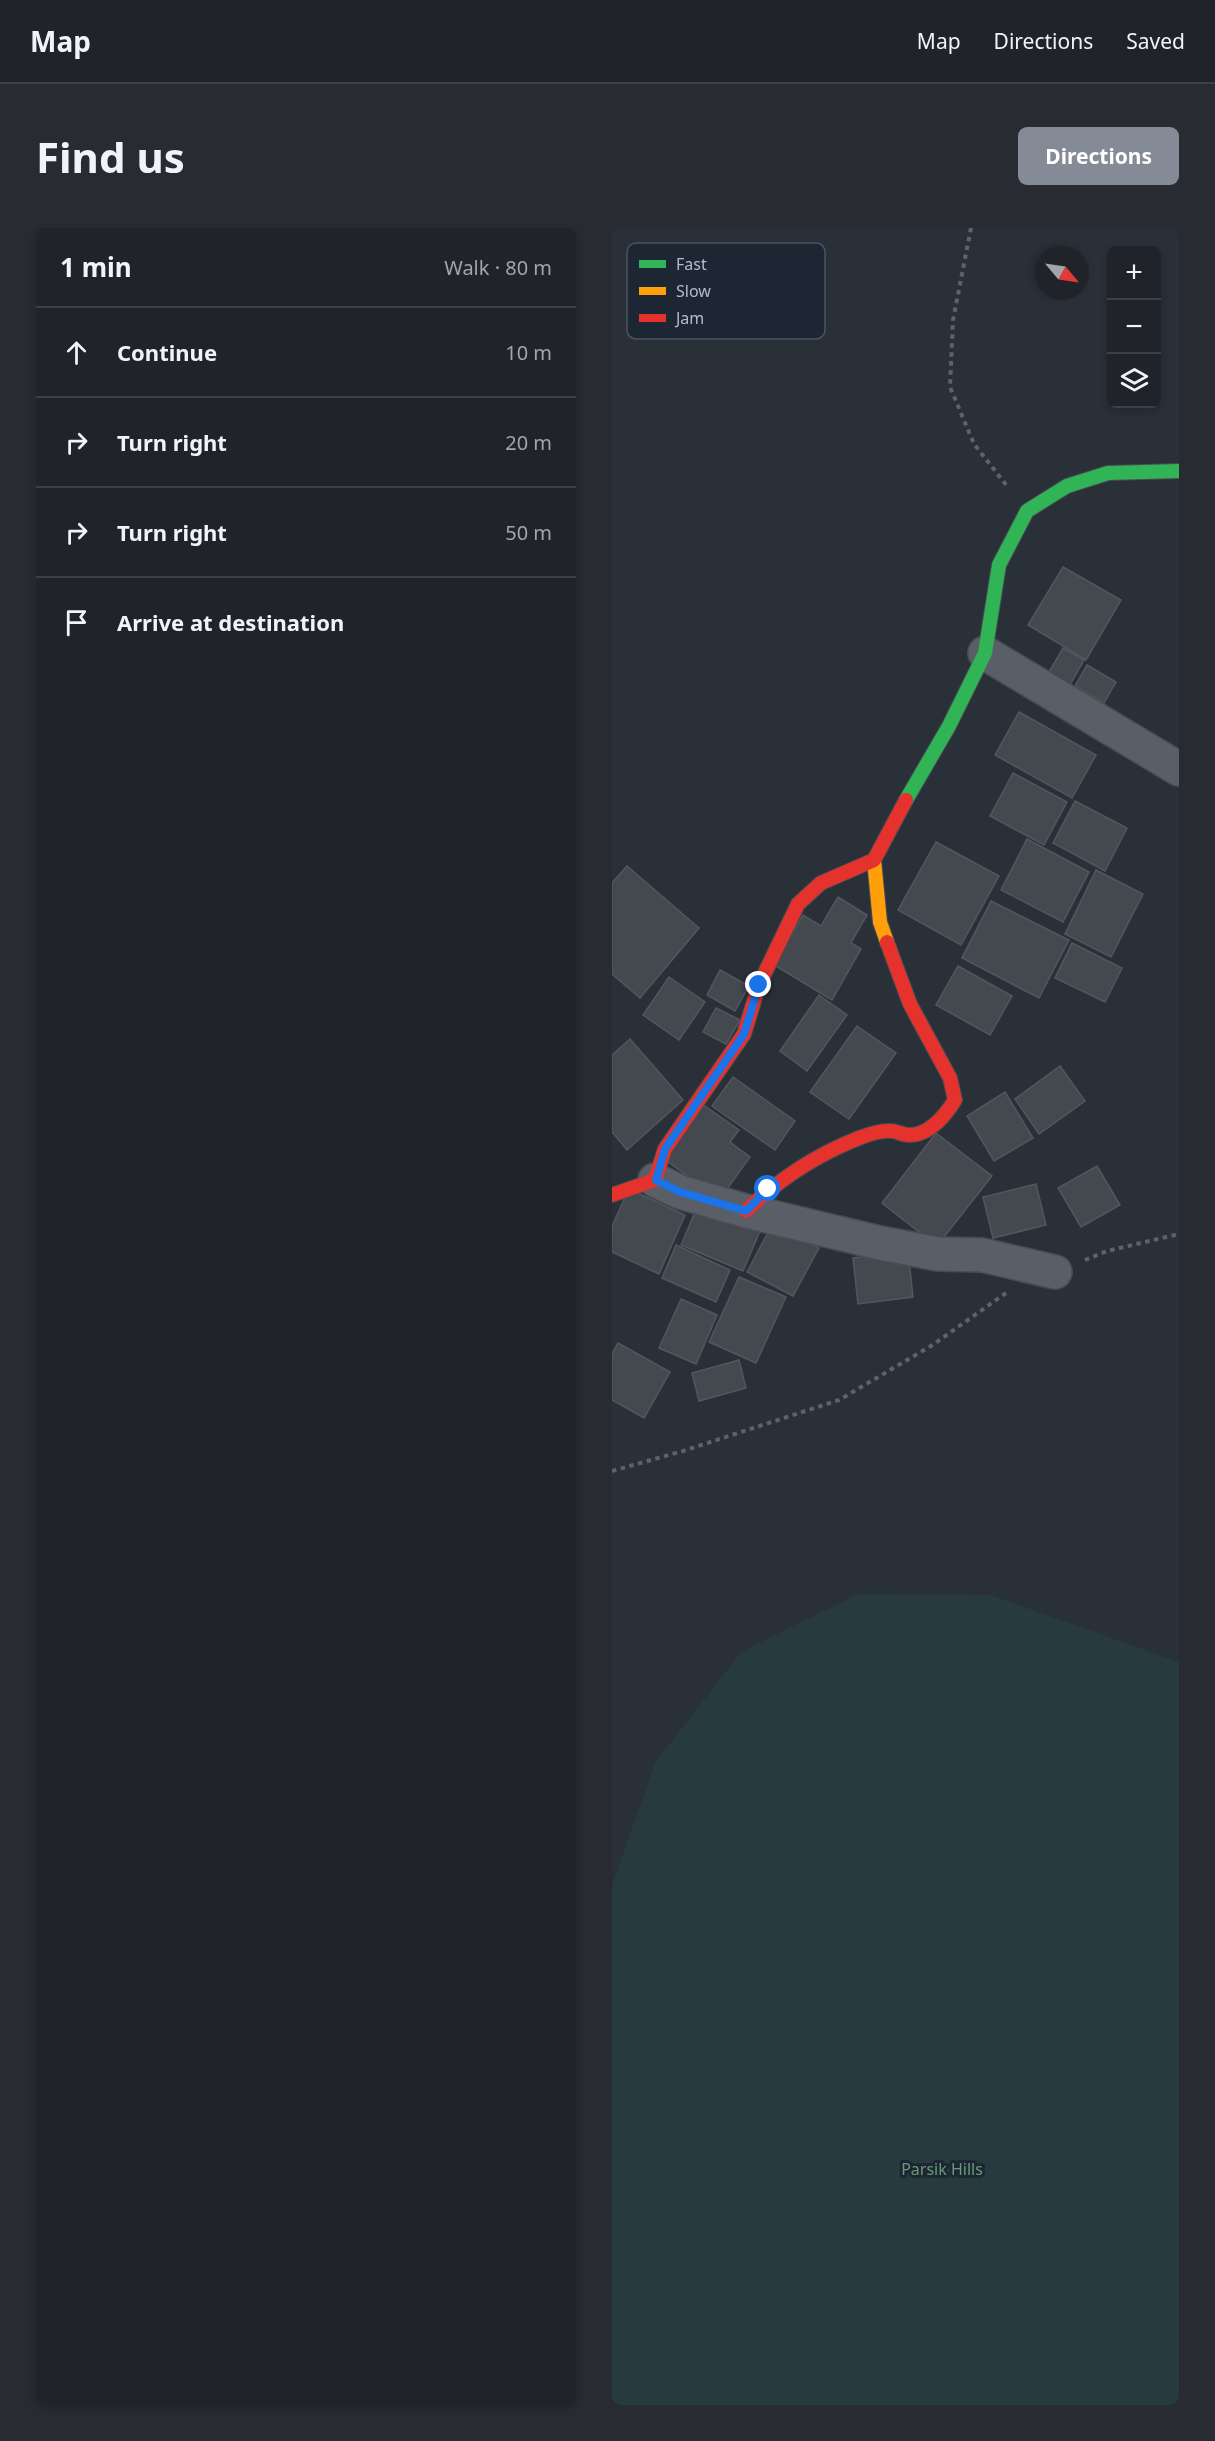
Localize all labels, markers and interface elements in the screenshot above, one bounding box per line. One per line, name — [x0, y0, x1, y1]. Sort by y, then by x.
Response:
text: Map — [30, 22, 91, 60]
text: Map — [917, 27, 961, 55]
text: Directions — [994, 27, 1093, 55]
text: Saved — [1126, 27, 1185, 55]
button: Directions — [1018, 127, 1179, 185]
text: Find us — [36, 128, 185, 185]
legend — [627, 243, 825, 339]
north arrow — [1035, 246, 1089, 300]
map controls — [1107, 246, 1161, 408]
button: + — [1107, 246, 1161, 300]
text: 1 min — [60, 249, 132, 285]
text: Fast — [676, 253, 707, 275]
text: Walk · 80 m — [444, 254, 552, 281]
text: Slow — [676, 280, 711, 302]
button: − — [1107, 300, 1161, 354]
text: Jam — [674, 307, 704, 329]
icon: ahead — [60, 336, 93, 369]
text: Continue — [117, 337, 217, 367]
text: 10 m — [505, 339, 552, 366]
button: layers — [1107, 354, 1161, 408]
icon: right — [60, 426, 93, 459]
text: Turn right — [117, 427, 227, 457]
text: 20 m — [505, 429, 552, 456]
icon: right — [60, 516, 93, 549]
text: Turn right — [117, 517, 227, 547]
text: 50 m — [505, 519, 552, 546]
icon: arrive — [60, 606, 93, 639]
text: Arrive at destination — [117, 607, 344, 637]
route end — [745, 971, 771, 997]
route start — [754, 1175, 780, 1201]
park label: Parsik Hills — [901, 2158, 983, 2180]

